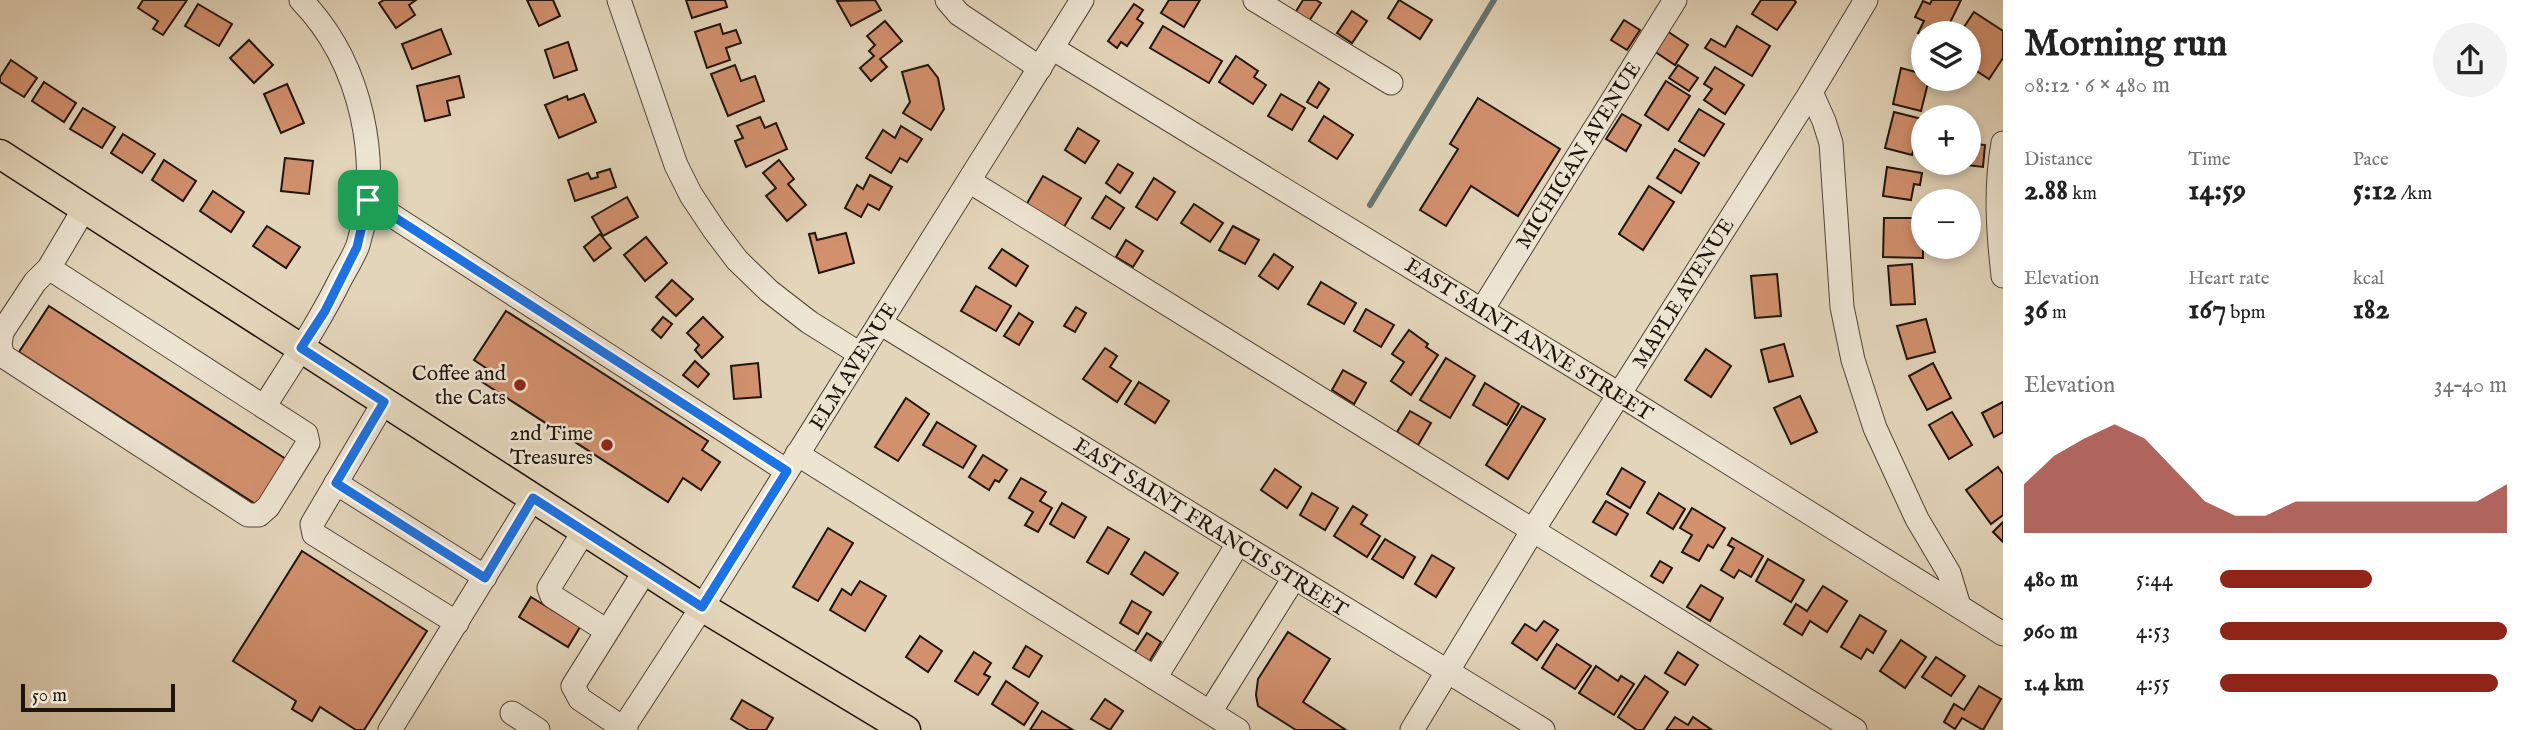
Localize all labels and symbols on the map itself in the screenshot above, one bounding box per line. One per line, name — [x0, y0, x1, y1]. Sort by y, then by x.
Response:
street label: MICHIGAN AVENUE — [1511, 57, 1648, 255]
pin — [338, 170, 398, 230]
street label: MAPLE AVENUE — [1627, 214, 1741, 374]
street label: EAST SAINT ANNE STREET — [1399, 253, 1658, 428]
street label: ELM AVENUE — [804, 298, 904, 436]
place label: Coffee and the Cats — [412, 361, 507, 412]
marker: Coffee and the Cats — [512, 377, 528, 393]
place label: 2nd Time Treasures — [509, 421, 593, 472]
street label: EAST SAINT FRANCIS STREET — [1068, 432, 1353, 624]
marker: 2nd Time Treasures — [599, 437, 615, 453]
scale bar — [21, 681, 175, 713]

